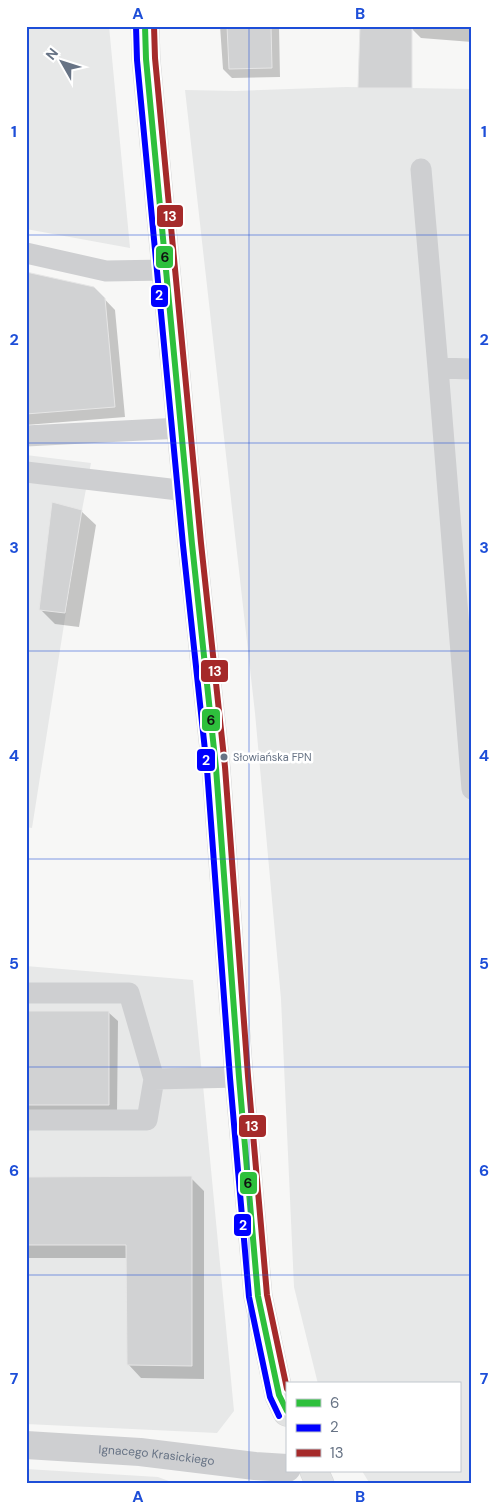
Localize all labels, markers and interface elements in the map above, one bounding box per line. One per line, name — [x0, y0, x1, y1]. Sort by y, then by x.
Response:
text: A — [132, 3, 144, 24]
text: B — [355, 3, 365, 24]
north arrow — [38, 38, 88, 88]
text: N — [42, 44, 62, 63]
text: 1 — [11, 121, 17, 142]
text: 1 — [481, 121, 487, 142]
line badge: 13 — [156, 204, 184, 228]
text: 13 — [163, 207, 177, 225]
line badge: 6 — [155, 245, 174, 269]
text: 6 — [161, 248, 170, 266]
line badge: 2 — [150, 284, 169, 308]
text: 2 — [155, 286, 163, 304]
text: 2 — [9, 329, 19, 350]
text: 2 — [479, 329, 489, 350]
text: 3 — [9, 537, 19, 558]
text: 3 — [479, 537, 489, 558]
line badge: 13 — [200, 659, 229, 683]
text: 13 — [208, 662, 222, 680]
line badge: 6 — [201, 708, 221, 732]
text: 6 — [207, 711, 216, 729]
text: 4 — [9, 745, 19, 766]
text: 4 — [479, 745, 489, 766]
line badge: 2 — [196, 748, 216, 772]
place label: Słowiańska FPN — [233, 750, 312, 764]
text: 2 — [202, 751, 210, 769]
marker: Słowiańska FPN — [219, 752, 229, 762]
text: 5 — [9, 953, 19, 974]
text: 5 — [479, 953, 489, 974]
line badge: 13 — [238, 1114, 267, 1138]
text: 13 — [245, 1117, 259, 1135]
text: 6 — [9, 1160, 19, 1181]
text: 6 — [479, 1160, 489, 1181]
line badge: 6 — [239, 1171, 258, 1195]
text: 6 — [244, 1174, 253, 1192]
line badge: 2 — [233, 1213, 252, 1237]
text: 2 — [239, 1216, 247, 1234]
text: 7 — [10, 1368, 19, 1389]
text: 7 — [480, 1368, 489, 1389]
legend — [286, 1382, 460, 1472]
text: 6 — [330, 1393, 339, 1413]
text: 2 — [330, 1417, 339, 1437]
street label: Ignacego Krasickiego — [98, 1441, 215, 1469]
text: 13 — [330, 1443, 344, 1463]
text: A — [132, 1486, 144, 1507]
text: B — [355, 1486, 365, 1507]

